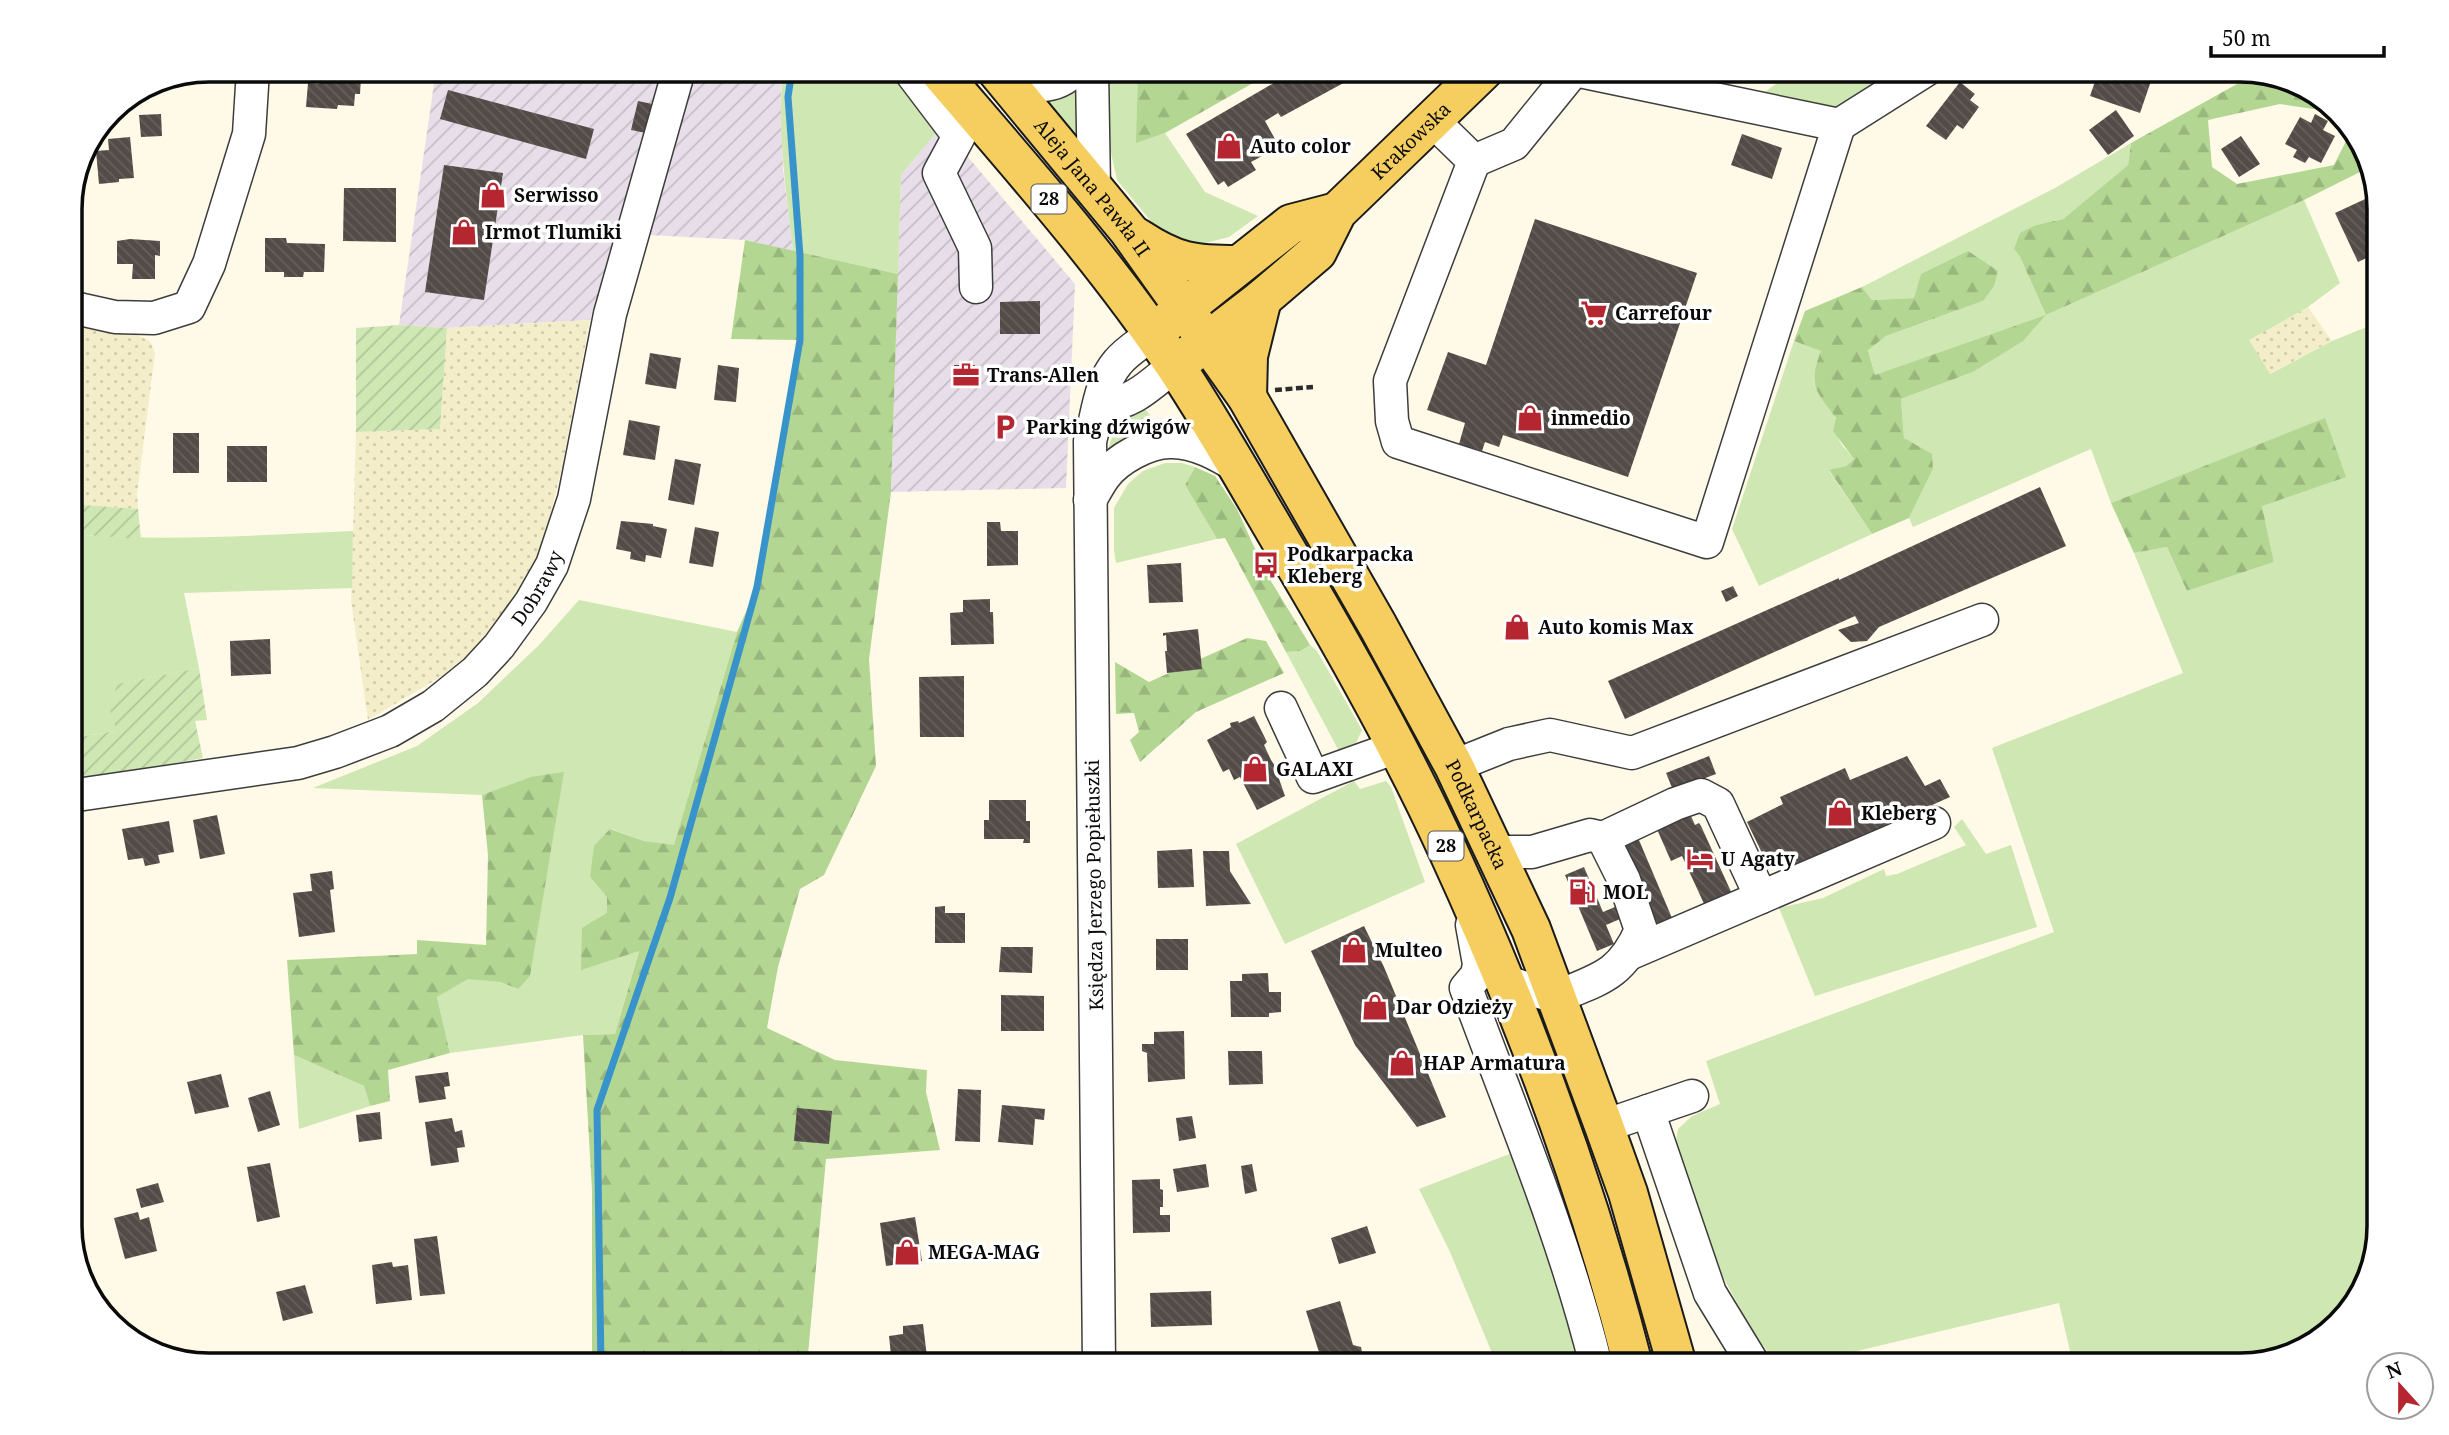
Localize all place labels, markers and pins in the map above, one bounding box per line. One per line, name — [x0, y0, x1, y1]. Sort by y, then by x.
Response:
shop icon: Auto color — [1214, 131, 1244, 161]
place label: Auto color — [1250, 133, 1351, 159]
shop icon: Serwisso — [478, 180, 508, 210]
place label: Serwisso — [514, 182, 599, 208]
shop icon: Irmot Tlumiki — [449, 217, 479, 247]
place label: Irmot Tlumiki — [485, 219, 622, 245]
supermarket icon: Carrefour — [1579, 298, 1609, 328]
place label: Carrefour — [1615, 300, 1712, 326]
office icon: Trans-Allen — [951, 360, 981, 390]
place label: Trans-Allen — [987, 362, 1100, 388]
shop icon: inmedio — [1515, 403, 1545, 433]
place label: inmedio — [1551, 405, 1631, 431]
parking icon: Parking dźwigów — [990, 412, 1020, 442]
place label: Parking dźwigów — [1026, 414, 1191, 440]
place label: Podkarpacka Kleberg — [1287, 541, 1414, 589]
bus stop icon: Podkarpacka Kleberg — [1251, 550, 1281, 580]
shop icon: Auto komis Max — [1502, 612, 1532, 642]
place label: Auto komis Max — [1538, 614, 1694, 640]
shop icon: GALAXI — [1240, 754, 1270, 784]
place label: GALAXI — [1276, 756, 1354, 782]
shop icon: Kleberg — [1825, 798, 1855, 828]
place label: Kleberg — [1861, 800, 1937, 826]
hotel icon: U Agaty — [1685, 844, 1715, 874]
place label: U Agaty — [1721, 846, 1795, 872]
fuel station icon: MOL — [1567, 877, 1597, 907]
place label: MOL — [1603, 879, 1648, 905]
shop icon: Multeo — [1339, 935, 1369, 965]
place label: Multeo — [1375, 937, 1443, 963]
shop icon: Dar Odzieży — [1360, 992, 1390, 1022]
place label: Dar Odzieży — [1396, 994, 1513, 1020]
shop icon: HAP Armatura — [1387, 1048, 1417, 1078]
place label: HAP Armatura — [1423, 1050, 1566, 1076]
shop icon: MEGA-MAG — [892, 1237, 922, 1267]
place label: MEGA-MAG — [928, 1239, 1040, 1265]

